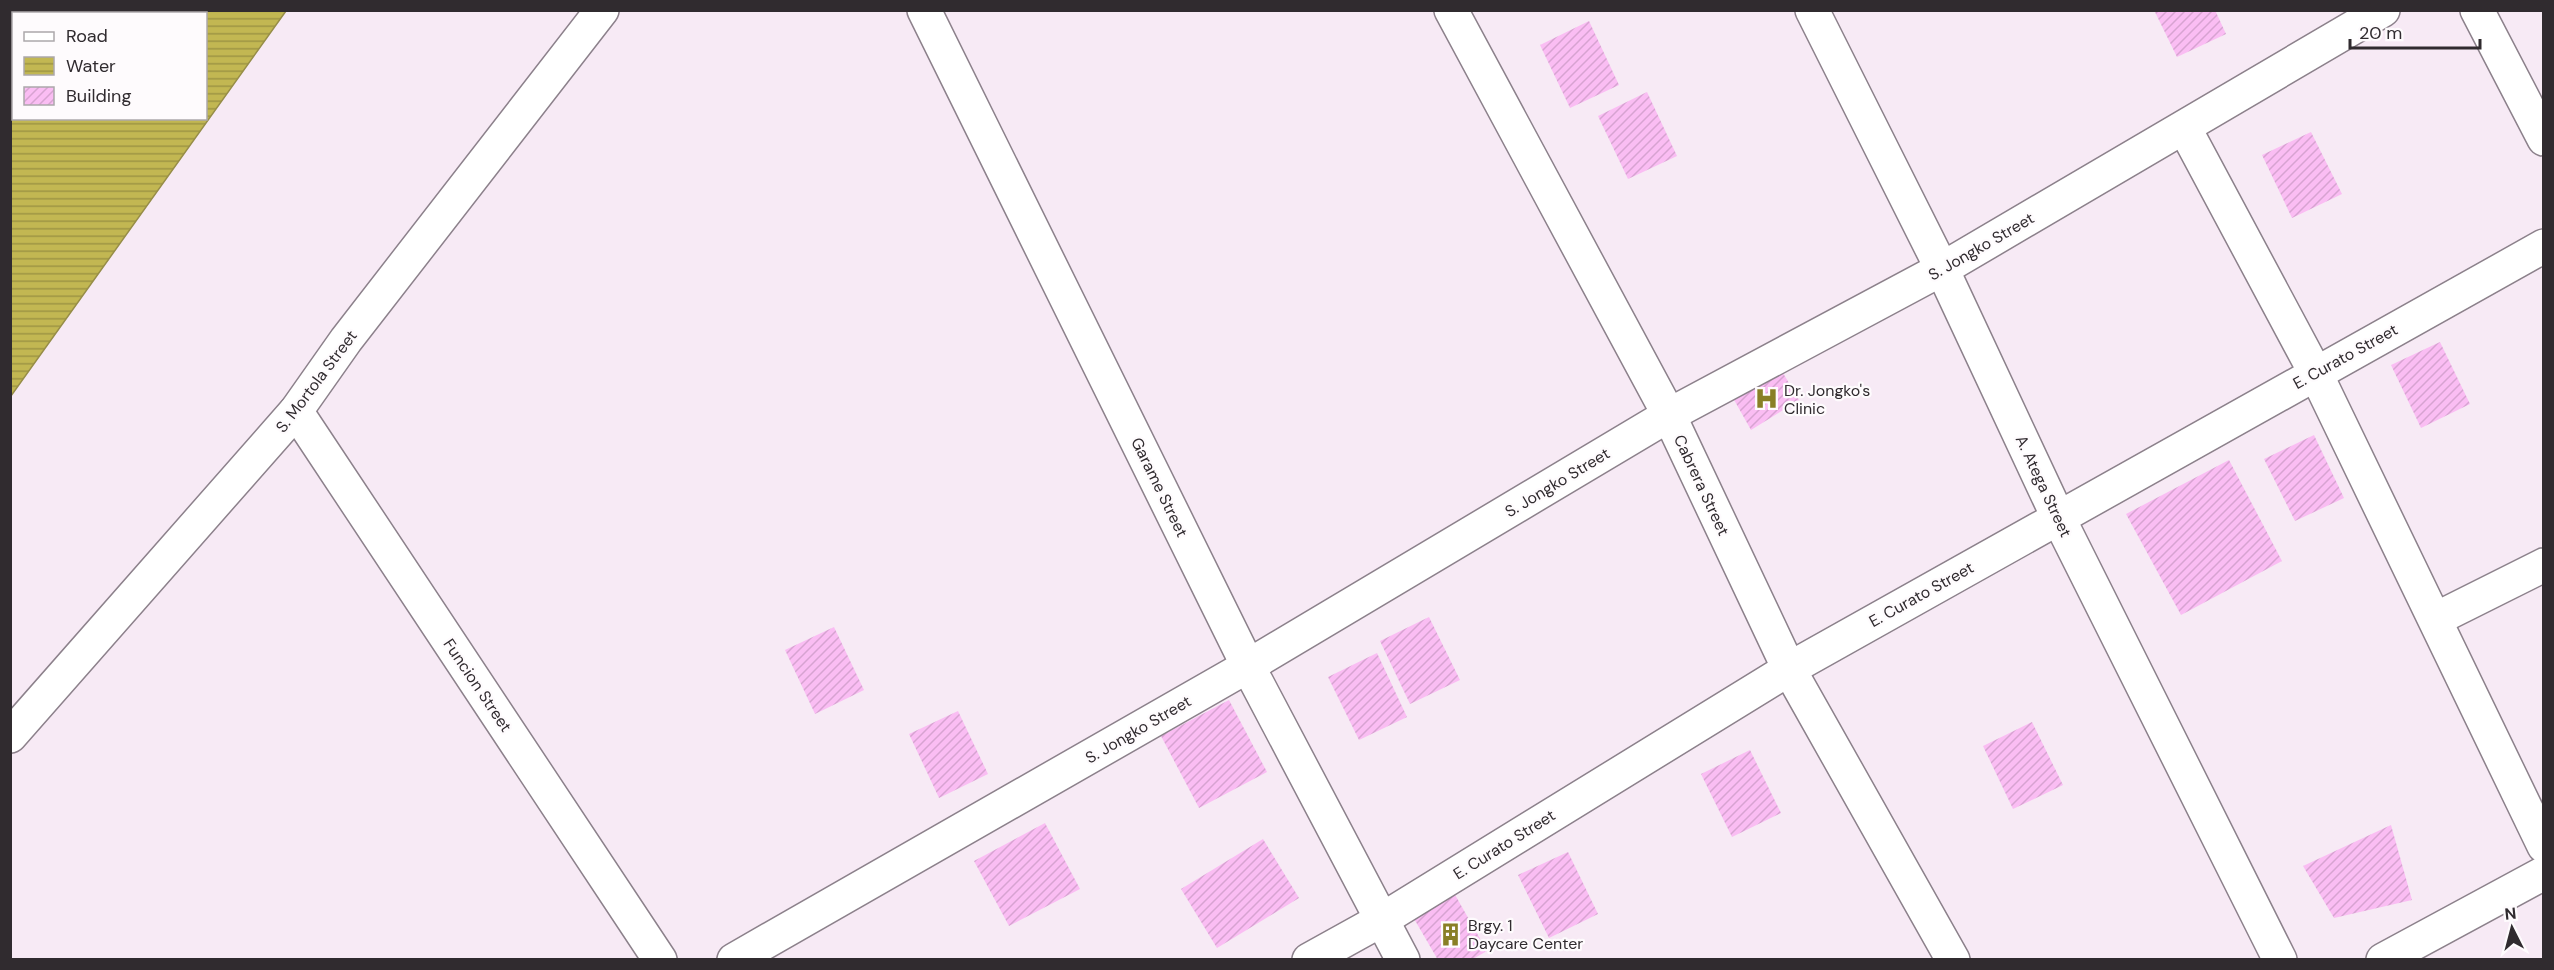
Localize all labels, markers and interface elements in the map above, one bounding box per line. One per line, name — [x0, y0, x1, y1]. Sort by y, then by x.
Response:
legend — [12, 12, 207, 120]
scale bar — [2350, 12, 2480, 50]
text: 20 m — [2359, 21, 2402, 45]
text: Road — [66, 24, 108, 48]
text: Water — [66, 54, 116, 78]
text: Building — [66, 84, 131, 108]
street label: S. Jongko Street — [1925, 208, 2038, 285]
street label: E. Curato Street — [2289, 319, 2401, 394]
street label: S. Mortola Street — [271, 326, 362, 437]
place label: Dr. Jongko's Clinic — [1784, 380, 1870, 419]
hospital icon: Dr. Jongko's Clinic — [1753, 386, 1779, 412]
street label: Cabrera Street — [1669, 431, 1734, 539]
street label: A. Atega Street — [2011, 432, 2076, 541]
street label: Garame Street — [1126, 434, 1193, 541]
street label: S. Jongko Street — [1501, 443, 1614, 522]
street label: E. Curato Street — [1865, 557, 1977, 632]
street label: Funcion Street — [439, 635, 517, 736]
street label: S. Jongko Street — [1082, 691, 1195, 768]
street label: E. Curato Street — [1449, 805, 1559, 884]
north arrow — [2482, 898, 2542, 958]
text: N — [2504, 903, 2517, 925]
place label: Brgy. 1 Daycare Center — [1468, 915, 1583, 954]
building icon: Brgy. 1 Daycare Center — [1437, 921, 1463, 947]

